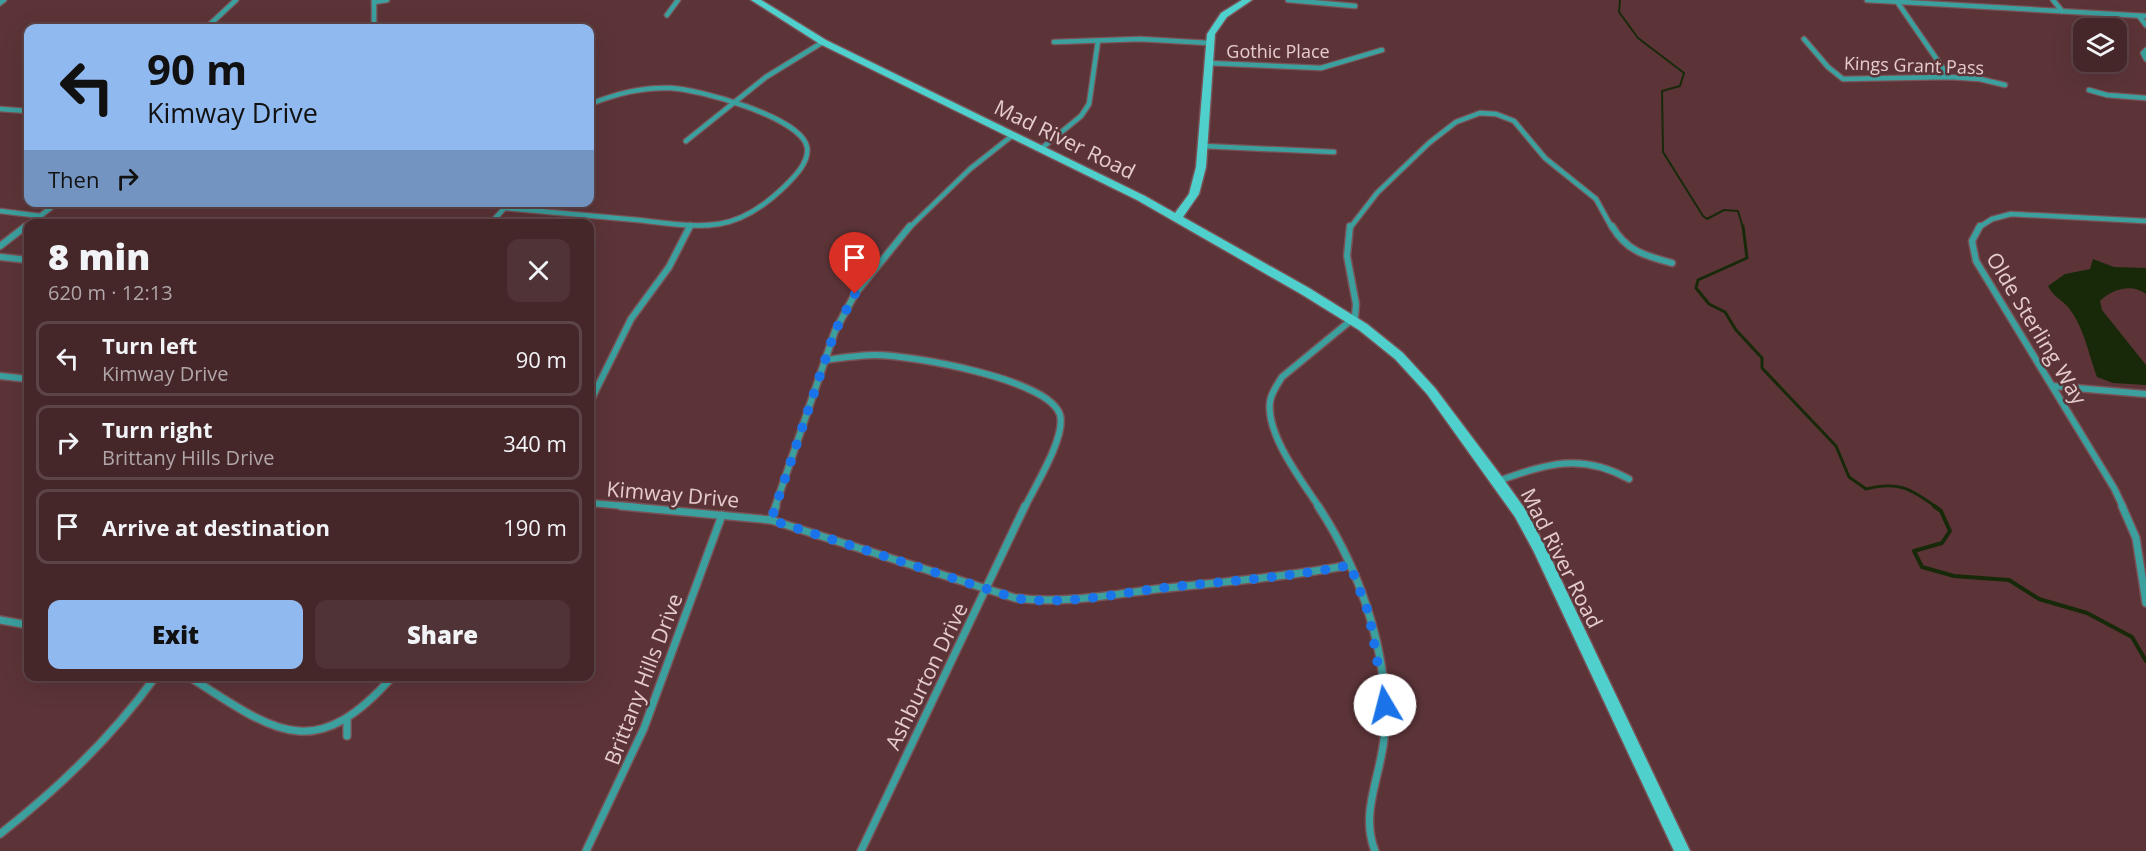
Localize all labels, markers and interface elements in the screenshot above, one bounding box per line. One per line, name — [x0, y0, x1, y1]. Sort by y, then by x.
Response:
map controls — [2073, 18, 2127, 72]
button: layers — [2073, 18, 2127, 72]
street label: Gothic Place — [1226, 39, 1330, 63]
text: 90 m — [147, 40, 247, 97]
icon: left — [48, 48, 126, 126]
street label: Kings Grant Pass — [1844, 51, 1984, 79]
street label: Mad River Road — [990, 93, 1140, 185]
text: Kimway Drive — [147, 94, 318, 131]
icon: right — [111, 162, 144, 195]
text: Then — [48, 164, 99, 194]
text: 8 min — [48, 232, 150, 281]
pin — [829, 232, 880, 294]
button: close — [507, 239, 570, 302]
icon: arrive — [838, 241, 871, 274]
street label: Olde Sterling Way — [1980, 247, 2094, 410]
text: 620 m · 12:13 — [48, 279, 173, 306]
text: Turn left — [102, 330, 197, 360]
icon: left — [51, 342, 84, 375]
text: 90 m — [516, 344, 567, 374]
text: Kimway Drive — [102, 360, 229, 387]
text: Turn right — [102, 414, 213, 444]
icon: right — [51, 426, 84, 459]
text: 340 m — [503, 428, 567, 458]
text: Brittany Hills Drive — [102, 444, 275, 471]
street label: Kimway Drive — [606, 474, 740, 514]
street label: Mad River Road — [1515, 483, 1609, 633]
icon: arrive — [51, 510, 84, 543]
text: Arrive at destination — [102, 512, 330, 542]
text: 190 m — [503, 512, 567, 542]
street label: Brittany Hills Drive — [597, 589, 689, 769]
street label: Ashburton Drive — [878, 598, 974, 754]
button: Exit — [48, 600, 303, 669]
button: Share — [315, 600, 570, 669]
position arrow — [1353, 673, 1417, 737]

